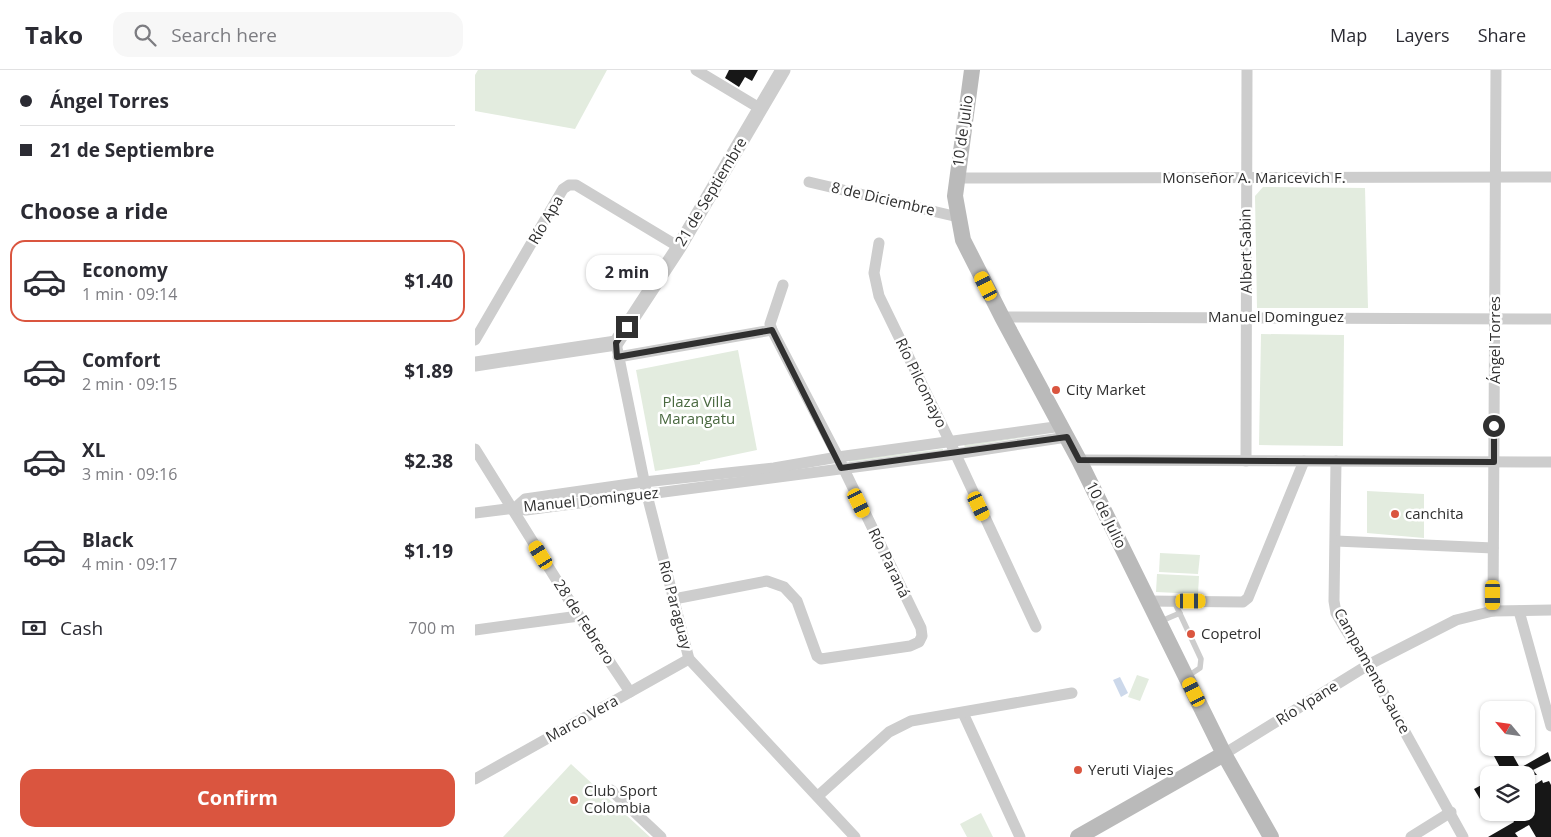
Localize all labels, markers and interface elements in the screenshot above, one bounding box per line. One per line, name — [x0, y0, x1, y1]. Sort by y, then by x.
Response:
search box — [113, 12, 463, 57]
text: Tako — [25, 18, 83, 51]
icon: search — [131, 21, 159, 49]
text: Search here — [171, 22, 277, 48]
text: Map — [1330, 23, 1367, 47]
text: Layers — [1395, 23, 1450, 47]
text: Share — [1478, 23, 1526, 47]
text: Ángel Torres — [50, 88, 169, 114]
street label: 10 de Julio — [947, 94, 977, 168]
street label: 21 de Septiembre — [670, 133, 751, 250]
text: 21 de Septiembre — [50, 137, 214, 163]
street label: Monseñor A. Maricevich F. — [1162, 167, 1346, 187]
street label: 8 de Diciembre — [830, 176, 937, 220]
street label: Río Apa — [523, 192, 567, 247]
text: Choose a ride — [20, 195, 168, 225]
street label: Albert Sabin — [1234, 208, 1256, 294]
callout: 2 min — [586, 254, 668, 290]
text: Economy — [82, 257, 168, 283]
icon: car — [22, 259, 67, 304]
text: 2 min — [605, 261, 649, 283]
text: $1.40 — [404, 268, 453, 294]
car — [972, 269, 999, 303]
text: 1 min · 09:14 — [82, 283, 177, 305]
street label: Ángel Torres — [1484, 296, 1504, 384]
street label: Manuel Dominguez — [1208, 306, 1344, 326]
route end — [616, 316, 638, 338]
street label: Río Pilcomayo — [892, 334, 952, 431]
text: Comfort — [82, 347, 161, 373]
icon: car — [22, 349, 67, 394]
text: $1.89 — [404, 358, 453, 384]
text: 2 min · 09:15 — [82, 373, 177, 395]
place label: City Market — [1066, 379, 1146, 399]
marker: City Market — [1050, 384, 1062, 396]
park label: Plaza Villa Marangatu — [659, 391, 735, 428]
route start — [1483, 415, 1505, 437]
text: XL — [82, 437, 105, 463]
icon: car — [22, 439, 67, 484]
text: $2.38 — [404, 448, 453, 474]
text: 3 min · 09:16 — [82, 463, 177, 485]
street label: 10 de Julio — [1082, 478, 1132, 551]
street label: Manuel Dominguez — [522, 482, 660, 516]
car — [845, 486, 872, 520]
car — [965, 489, 992, 523]
place label: canchita — [1405, 503, 1464, 523]
marker: canchita — [1389, 508, 1401, 520]
street label: Río Paraná — [864, 524, 915, 601]
text: Black — [82, 527, 134, 553]
icon: car — [22, 529, 67, 574]
text: $1.19 — [404, 538, 453, 564]
car — [526, 538, 555, 572]
text: 4 min · 09:17 — [82, 553, 177, 575]
street label: Río Paraguay — [655, 558, 698, 652]
street label: 28 de Febrero — [550, 575, 620, 668]
car — [1485, 580, 1500, 610]
car — [1176, 594, 1206, 609]
street label: Campamento Sauce — [1330, 604, 1416, 737]
icon: cash — [20, 614, 48, 642]
text: Cash — [60, 615, 103, 641]
text: 700 m — [409, 617, 455, 639]
place label: Copetrol — [1201, 623, 1261, 643]
marker: Copetrol — [1185, 628, 1197, 640]
car — [1180, 675, 1207, 709]
street label: Río Ypane — [1272, 675, 1341, 729]
street label: Marco Vera — [542, 690, 621, 746]
north arrow — [1480, 701, 1535, 756]
map controls — [1480, 701, 1535, 821]
place label: Yeruti Viajes — [1088, 759, 1174, 779]
marker: Yeruti Viajes — [1072, 764, 1084, 776]
button: layers — [1480, 766, 1535, 821]
button: Confirm — [20, 769, 455, 827]
place label: Club Sport Colombia — [584, 780, 657, 817]
marker: Club Sport Colombia — [568, 794, 580, 806]

